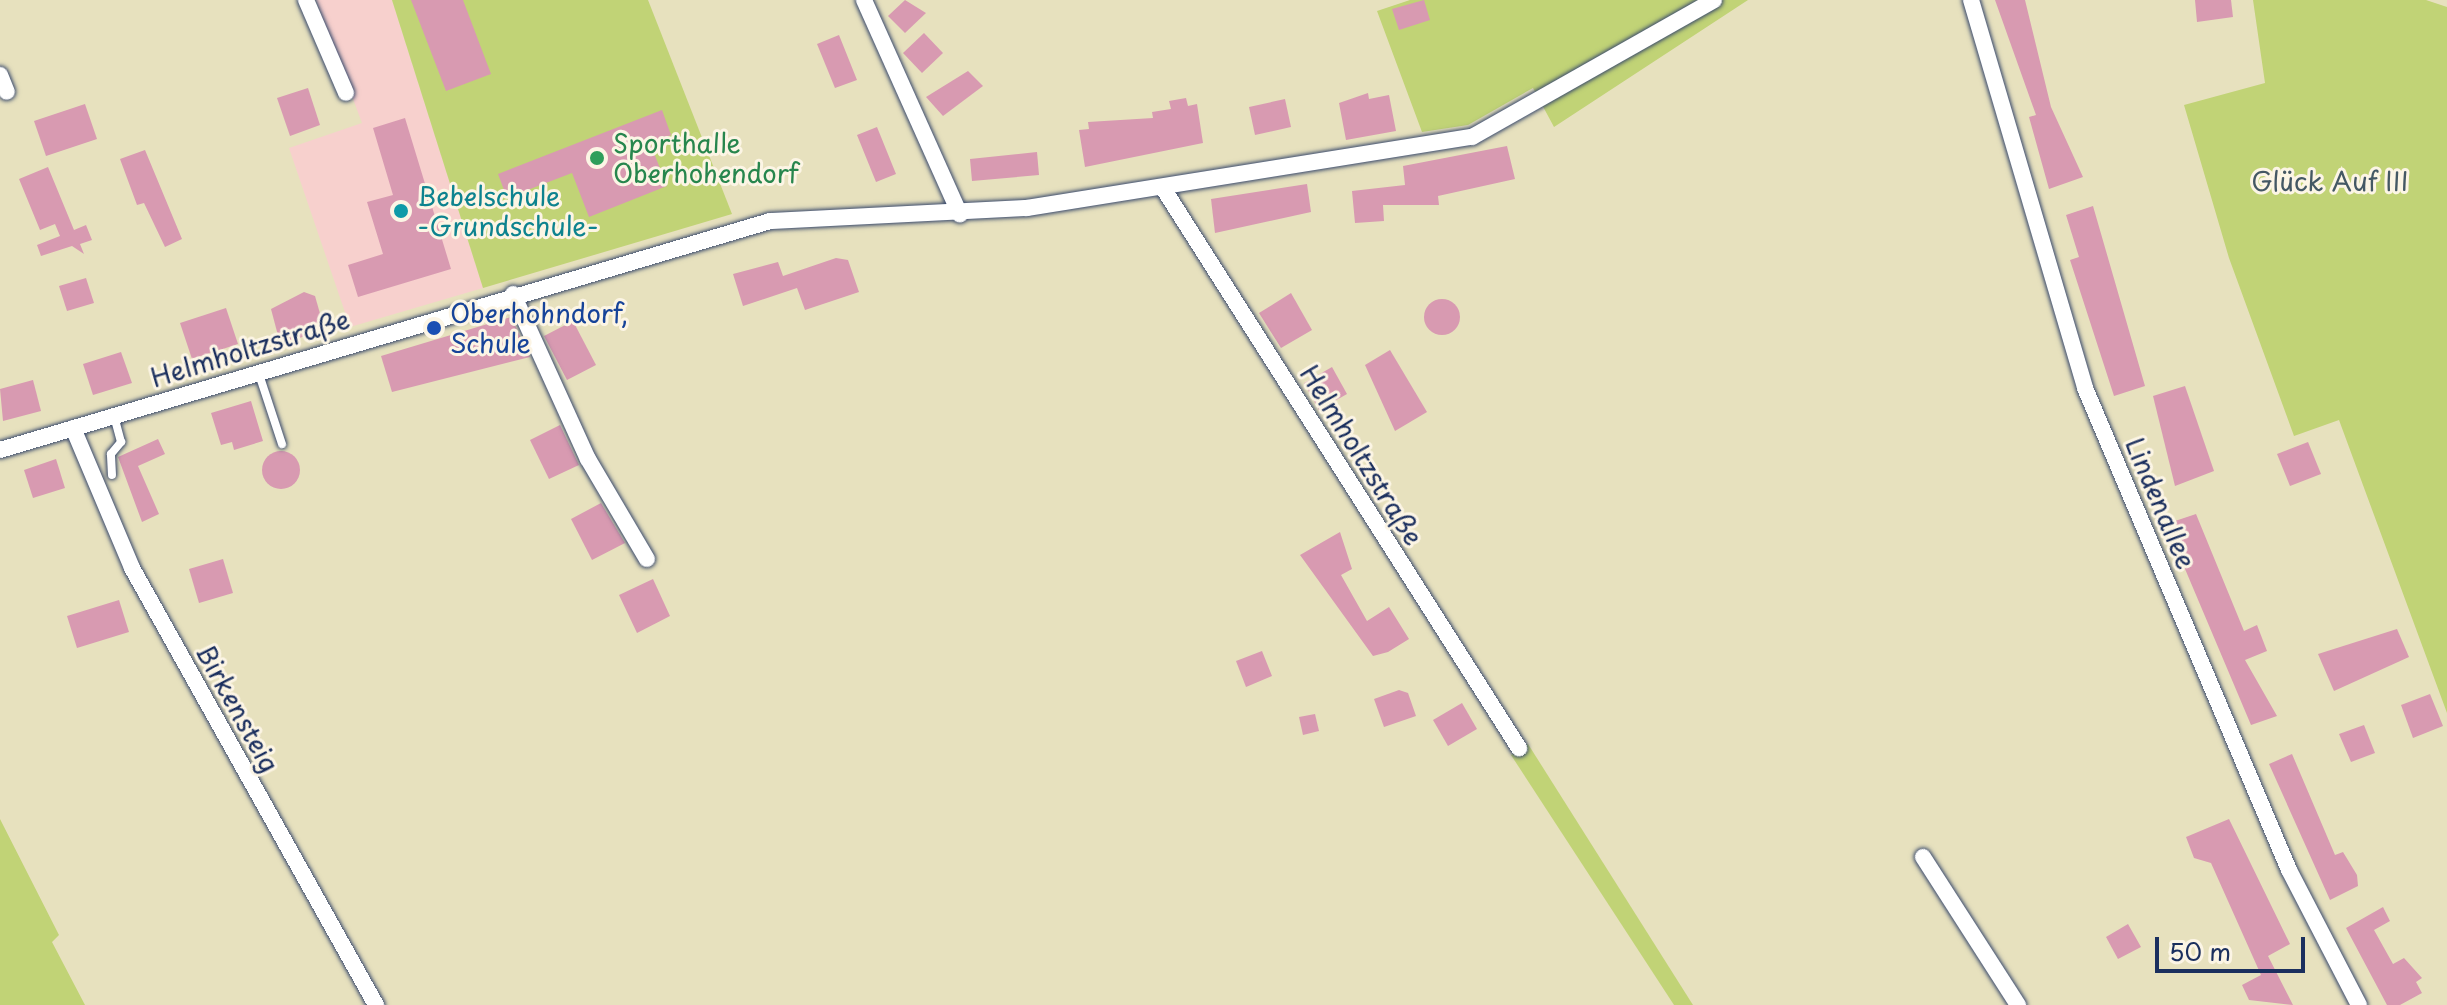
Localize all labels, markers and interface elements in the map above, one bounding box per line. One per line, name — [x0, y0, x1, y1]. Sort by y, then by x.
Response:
place label: Sporthalle Oberhohendorf — [613, 127, 799, 188]
marker: Sporthalle Oberhohendorf — [588, 149, 606, 167]
park label: Glück Auf III — [2251, 165, 2409, 197]
place label: Bebelschule -Grundschule- — [417, 180, 599, 242]
marker: Bebelschule -Grundschule- — [392, 202, 410, 220]
place label: Oberhohndorf, Schule — [450, 297, 628, 358]
street label: Helmholtzstraße — [147, 303, 353, 393]
marker: Oberhohndorf, Schule — [425, 319, 443, 337]
street label: Helmholtzstraße — [1294, 359, 1430, 551]
street label: Lindenallee — [2119, 433, 2203, 573]
street label: Birkensteig — [190, 639, 286, 777]
scale bar — [2159, 921, 2309, 971]
text: 50 m — [2169, 933, 2231, 969]

